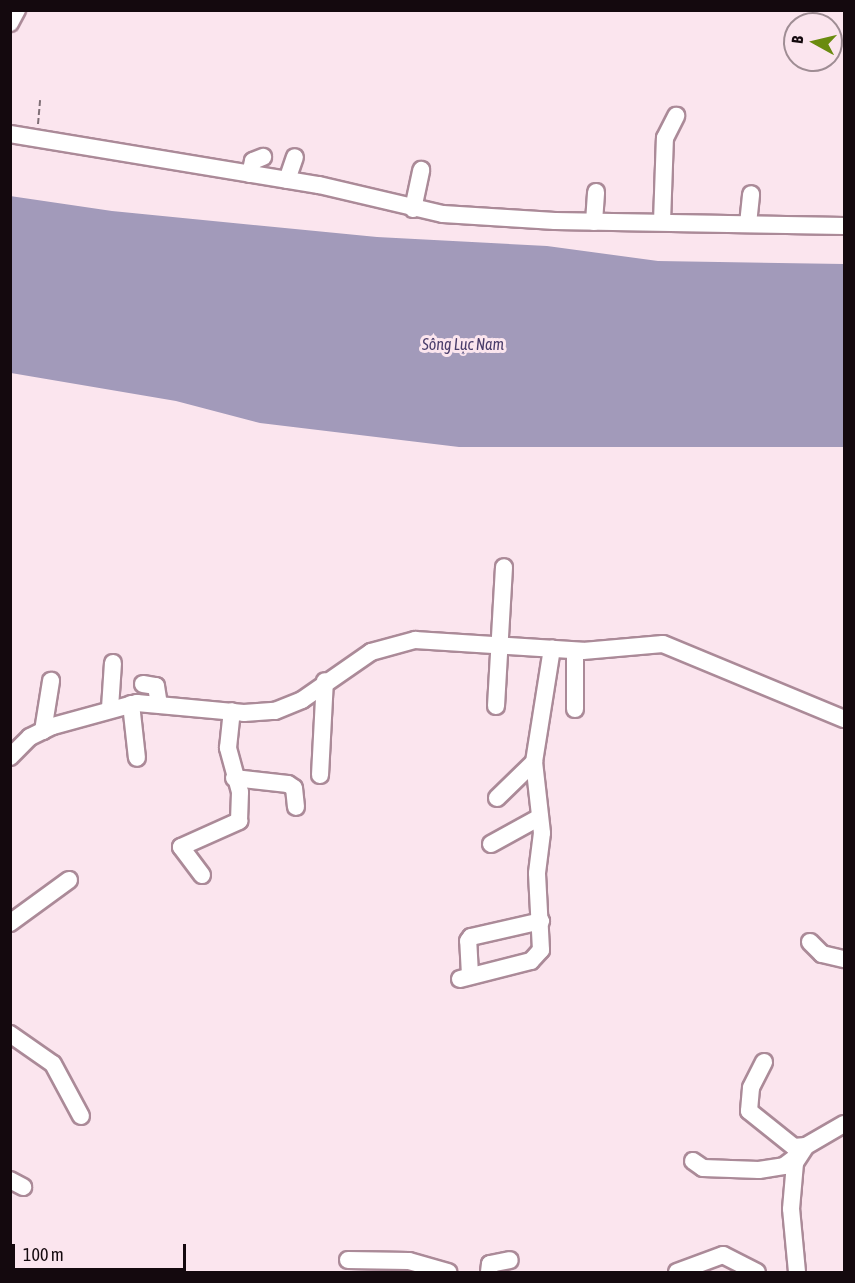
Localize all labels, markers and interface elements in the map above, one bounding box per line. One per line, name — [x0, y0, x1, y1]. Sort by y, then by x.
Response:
north arrow — [783, 12, 843, 72]
text: B — [788, 35, 807, 45]
water label: Sông Lục Nam — [422, 334, 504, 354]
scale bar — [15, 1232, 189, 1270]
text: 100 m — [23, 1244, 64, 1265]

